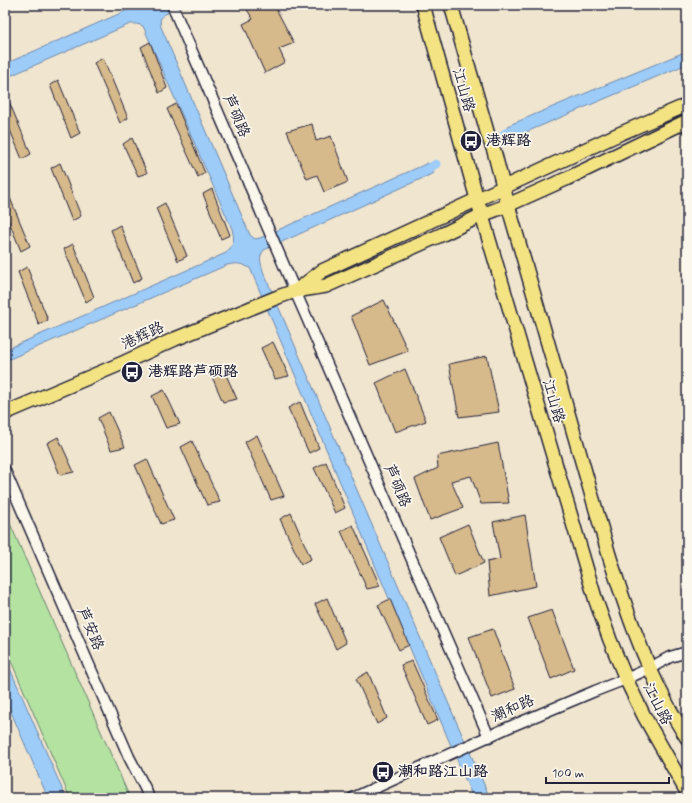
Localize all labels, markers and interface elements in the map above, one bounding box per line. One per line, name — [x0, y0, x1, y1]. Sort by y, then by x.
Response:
street label: 江山路 — [447, 66, 479, 114]
street label: 芦硕路 — [218, 91, 254, 141]
bus stop icon: 港辉路 — [458, 128, 484, 154]
place label: 港辉路 — [486, 131, 531, 151]
street label: 港辉路 — [118, 317, 168, 355]
bus stop icon: 港辉路芦硕路 — [119, 359, 145, 385]
place label: 港辉路芦硕路 — [148, 362, 238, 382]
street label: 江山路 — [537, 377, 569, 425]
street label: 芦硕路 — [379, 461, 415, 511]
street label: 芦安路 — [72, 604, 108, 654]
street label: 江山路 — [638, 679, 676, 729]
street label: 潮和路 — [488, 691, 538, 727]
bus stop icon: 潮和路江山路 — [370, 759, 396, 785]
scale bar — [546, 759, 669, 785]
place label: 潮和路江山路 — [398, 762, 488, 782]
text: 100 m — [552, 766, 584, 782]

